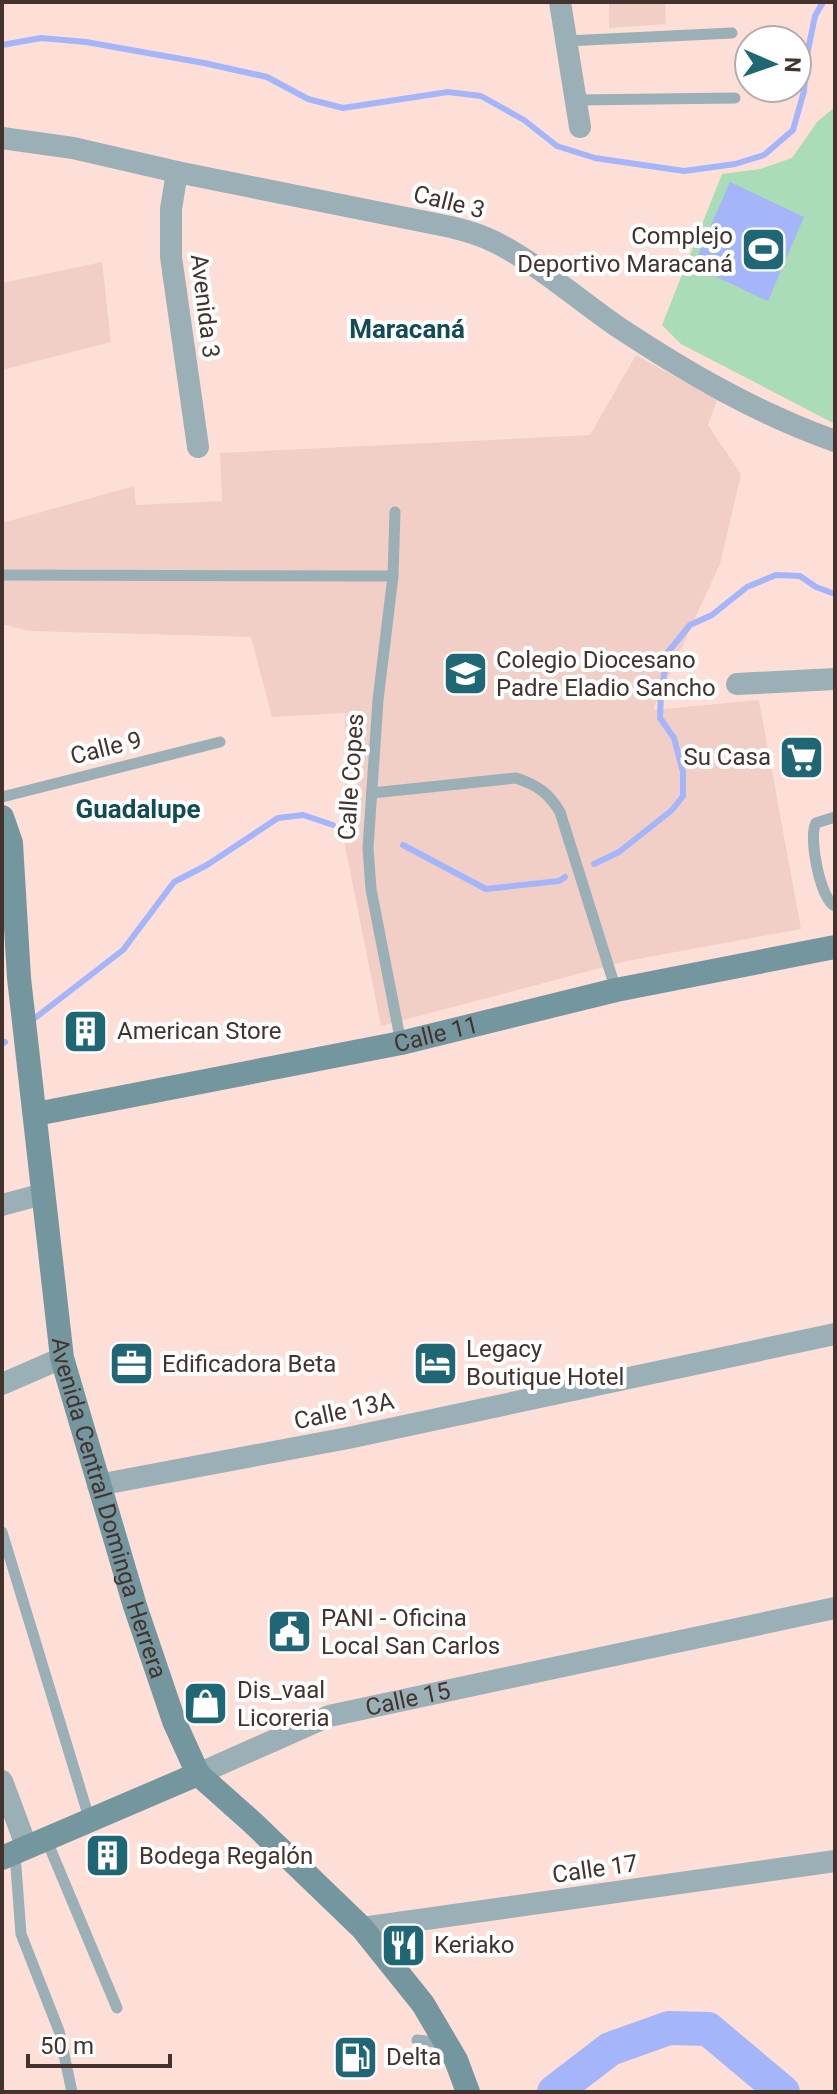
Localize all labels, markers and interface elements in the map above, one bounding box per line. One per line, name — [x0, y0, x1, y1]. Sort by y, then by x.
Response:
north arrow — [733, 24, 813, 104]
text: N — [780, 56, 805, 73]
street label: Calle 3 — [410, 180, 488, 224]
place label: Complejo Deportivo Maracaná — [517, 222, 733, 278]
sports icon: Complejo Deportivo Maracaná — [740, 226, 788, 274]
street label: Avenida 3 — [185, 252, 225, 360]
district label: Maracaná — [349, 314, 465, 344]
place label: Colegio Diocesano Padre Eladio Sancho — [496, 646, 716, 702]
school or university icon: Colegio Diocesano Padre Eladio Sancho — [441, 650, 489, 698]
street label: Calle Copes — [333, 713, 369, 841]
street label: Calle 9 — [67, 726, 145, 770]
supermarket icon: Su Casa — [778, 733, 826, 781]
place label: Su Casa — [683, 743, 771, 771]
district label: Guadalupe — [76, 794, 200, 824]
building icon: American Store — [62, 1007, 110, 1055]
street label: Calle 11 — [391, 1010, 481, 1058]
place label: American Store — [117, 1017, 281, 1045]
place label: Legacy Boutique Hotel — [466, 1335, 624, 1391]
street label: Avenida Central Dominga Herrera — [46, 1336, 173, 1682]
hotel icon: Legacy Boutique Hotel — [411, 1339, 459, 1387]
office icon: Edificadora Beta — [107, 1340, 155, 1388]
place label: Edificadora Beta — [162, 1350, 336, 1378]
street label: Calle 13A — [291, 1387, 397, 1435]
place label: PANI - Oficina Local San Carlos — [321, 1604, 500, 1660]
public building icon: PANI - Oficina Local San Carlos — [266, 1608, 314, 1656]
place label: Dis_vaal Licoreria — [237, 1676, 330, 1732]
street label: Calle 15 — [363, 1676, 453, 1722]
shop icon: Dis_vaal Licoreria — [182, 1680, 230, 1728]
building icon: Bodega Regalón — [84, 1832, 132, 1880]
place label: Bodega Regalón — [139, 1842, 313, 1870]
street label: Calle 17 — [550, 1849, 640, 1889]
restaurant icon: Keriako — [379, 1921, 427, 1969]
place label: Keriako — [434, 1931, 514, 1959]
scale bar — [28, 2018, 170, 2068]
text: 50 m — [40, 2032, 94, 2060]
fuel station icon: Delta — [331, 2033, 379, 2081]
place label: Delta — [386, 2043, 441, 2071]

